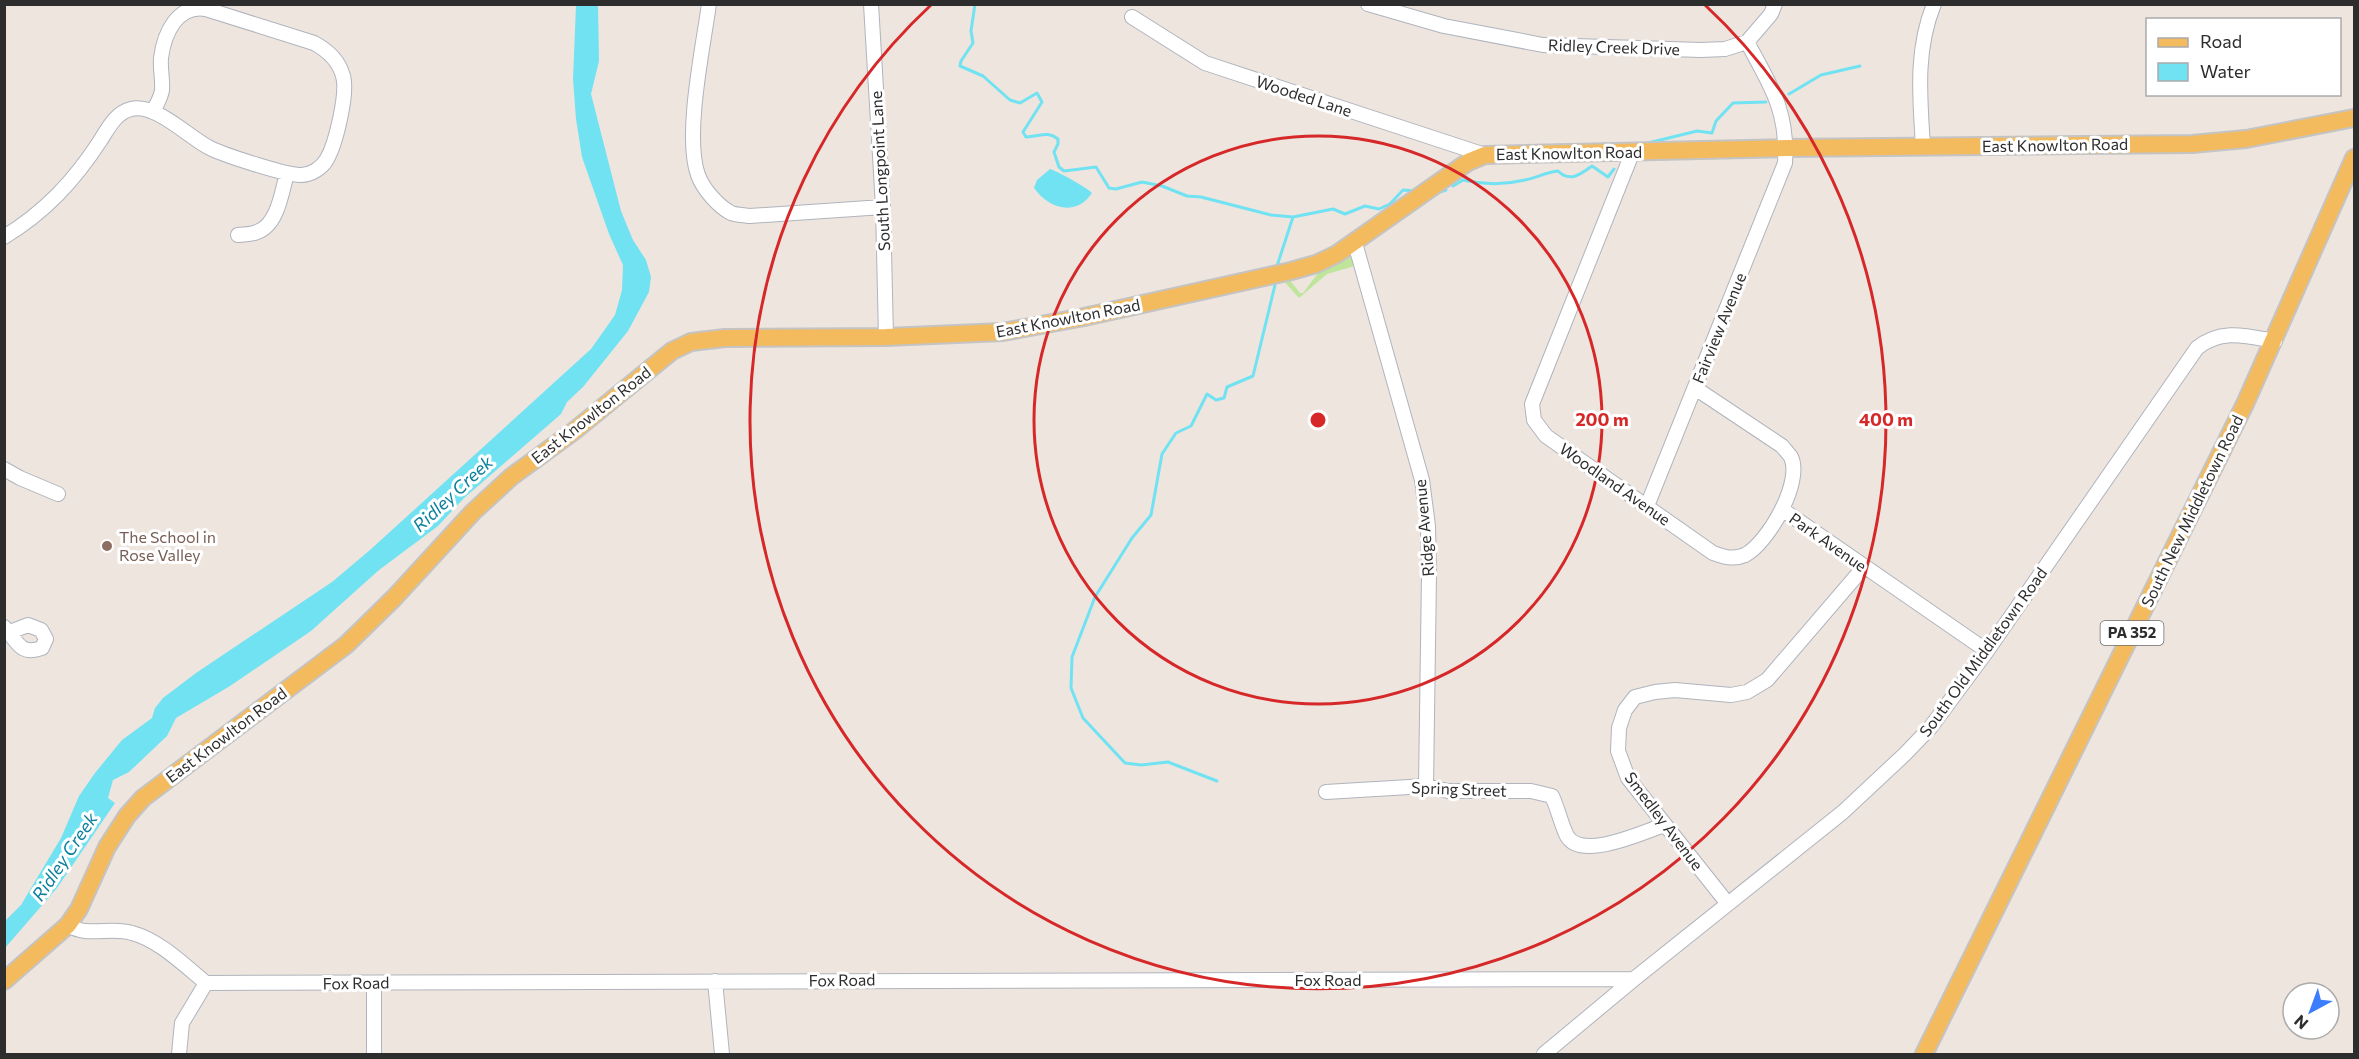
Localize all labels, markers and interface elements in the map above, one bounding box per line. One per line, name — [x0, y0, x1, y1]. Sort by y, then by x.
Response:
legend — [2146, 18, 2341, 96]
text: Road — [2200, 30, 2242, 52]
street label: Ridley Creek Drive — [1548, 35, 1680, 58]
text: Water — [2200, 60, 2251, 82]
street label: Wooded Lane — [1254, 71, 1354, 120]
street label: South Longpoint Lane — [866, 90, 893, 252]
street label: East Knowlton Road — [1982, 134, 2128, 155]
street label: East Knowlton Road — [1496, 142, 1642, 163]
street label: Fairview Avenue — [1688, 270, 1749, 386]
street label: East Knowlton Road — [994, 294, 1142, 341]
street label: East Knowlton Road — [527, 362, 654, 467]
text: 200 m — [1575, 408, 1629, 430]
text: 400 m — [1859, 408, 1913, 430]
centre of rings — [1308, 410, 1328, 430]
street label: South New Middletown Road — [2137, 412, 2246, 610]
street label: Woodland Avenue — [1556, 438, 1674, 529]
water label: Ridley Creek — [408, 450, 498, 536]
street label: Ridge Avenue — [1410, 479, 1437, 577]
street label: Park Avenue — [1786, 508, 1871, 575]
place label: The School in Rose Valley — [119, 527, 216, 564]
marker: The School in Rose Valley — [100, 539, 114, 553]
street label: South Old Middletown Road — [1915, 563, 2050, 740]
road number: PA 352 — [2100, 621, 2164, 645]
street label: East Knowlton Road — [162, 683, 290, 786]
street label: Smedley Avenue — [1621, 768, 1707, 874]
street label: Spring Street — [1411, 777, 1507, 800]
water label: Ridley Creek — [27, 807, 102, 905]
street label: Fox Road — [808, 969, 876, 990]
street label: Fox Road — [1295, 970, 1361, 989]
street label: Fox Road — [322, 972, 390, 993]
north arrow — [2281, 981, 2341, 1041]
text: N — [2290, 1012, 2312, 1034]

